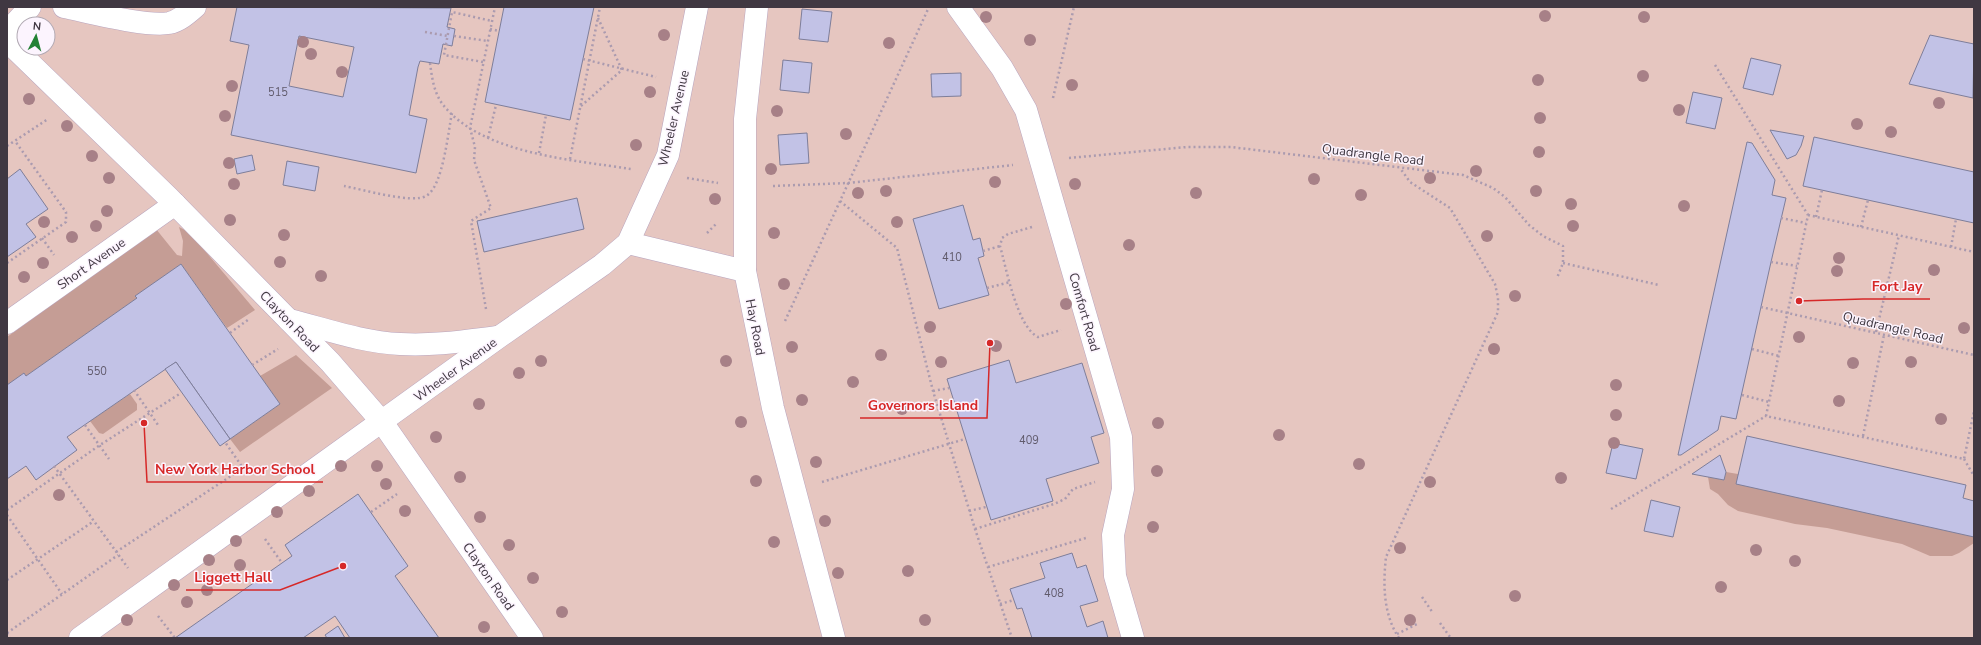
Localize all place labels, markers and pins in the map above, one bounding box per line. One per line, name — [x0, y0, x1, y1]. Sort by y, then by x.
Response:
callout: Fort Jay — [1863, 273, 1930, 299]
callout: Governors Island — [860, 392, 987, 418]
callout: New York Harbor School — [147, 456, 323, 482]
callout: Liggett Hall — [186, 564, 280, 590]

